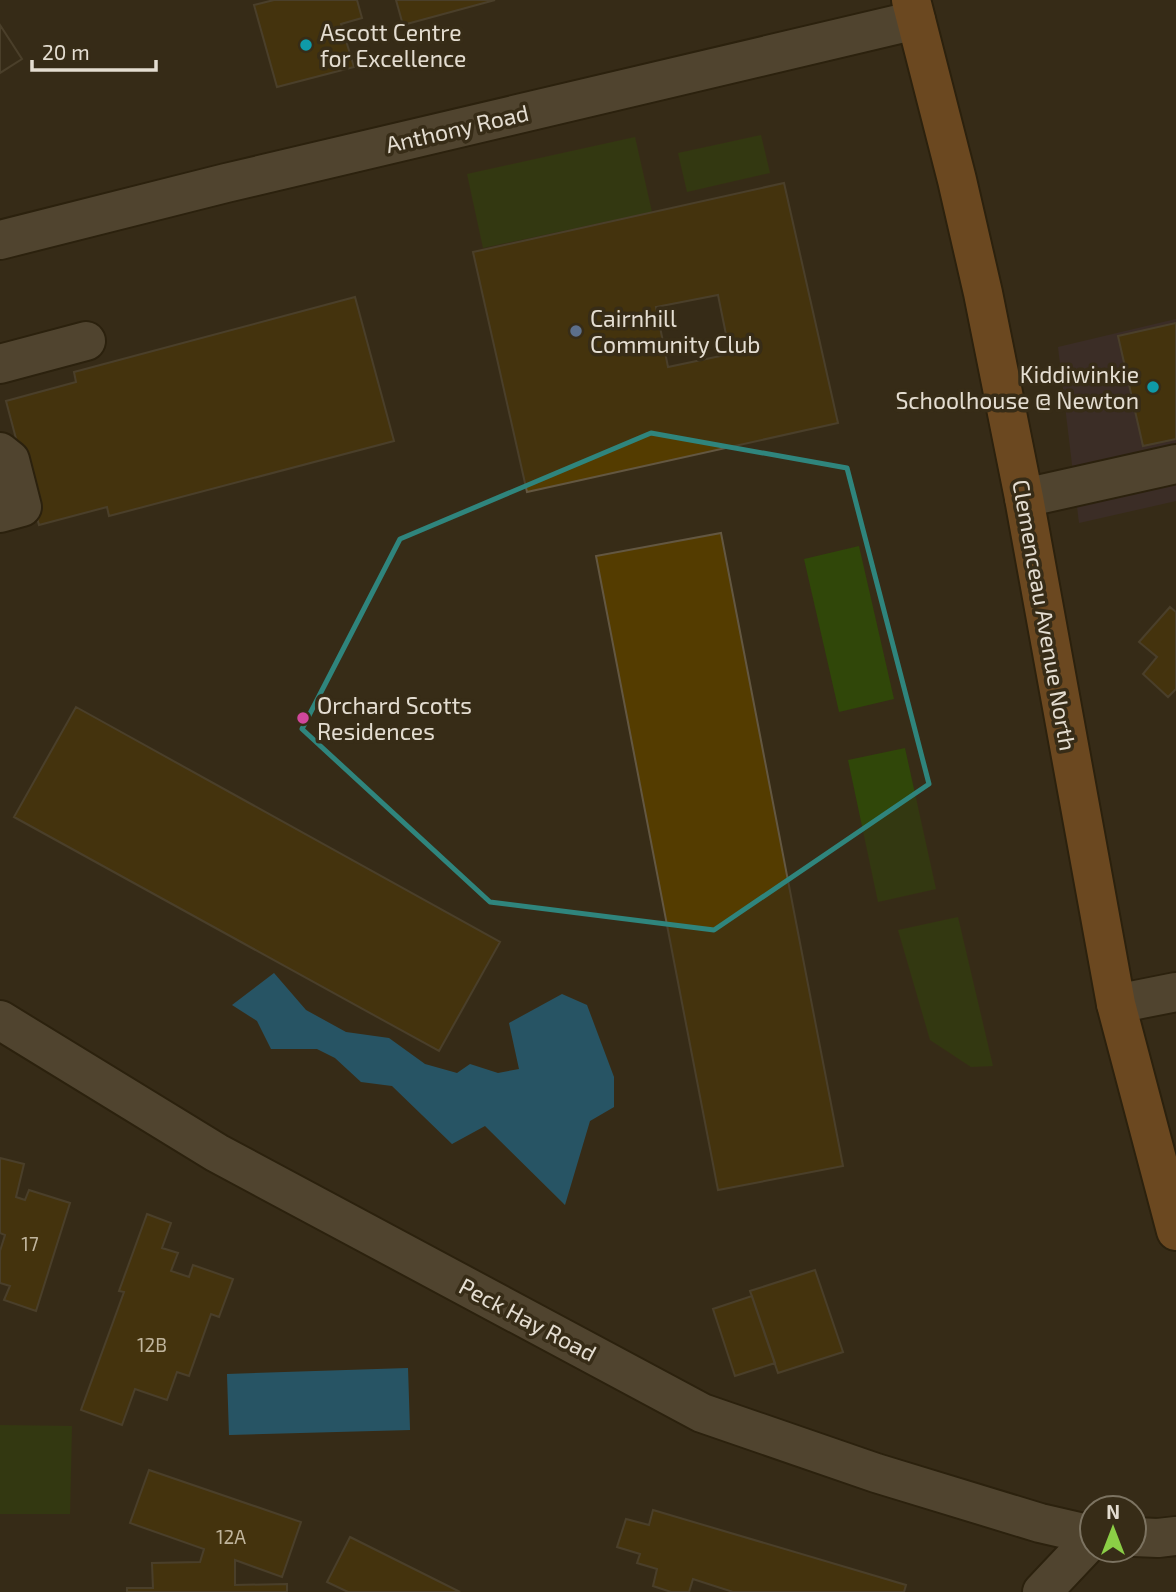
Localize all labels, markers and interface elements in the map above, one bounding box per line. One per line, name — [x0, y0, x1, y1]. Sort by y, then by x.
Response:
place label: Ascott Centre for Excellence — [320, 18, 466, 72]
scale bar — [32, 28, 156, 72]
marker: Ascott Centre for Excellence — [298, 37, 314, 53]
text: 20 m — [42, 39, 90, 64]
street label: Anthony Road — [383, 98, 531, 158]
place label: Cairnhill Community Club — [590, 304, 760, 358]
marker: Cairnhill Community Club — [568, 323, 584, 339]
place label: Kiddiwinkie Schoolhouse @ Newton — [895, 360, 1139, 414]
marker: Kiddiwinkie Schoolhouse @ Newton — [1145, 379, 1161, 395]
street label: Clemenceau Avenue North — [1007, 477, 1083, 753]
place label: Orchard Scotts Residences — [317, 691, 472, 745]
marker: Orchard Scotts Residences — [295, 710, 311, 726]
house number: 17 — [21, 1232, 39, 1255]
street label: Peck Hay Road — [455, 1271, 601, 1367]
house number: 12B — [137, 1333, 167, 1356]
north arrow — [1078, 1494, 1148, 1564]
text: N — [1106, 1500, 1120, 1523]
house number: 12A — [216, 1525, 246, 1548]

